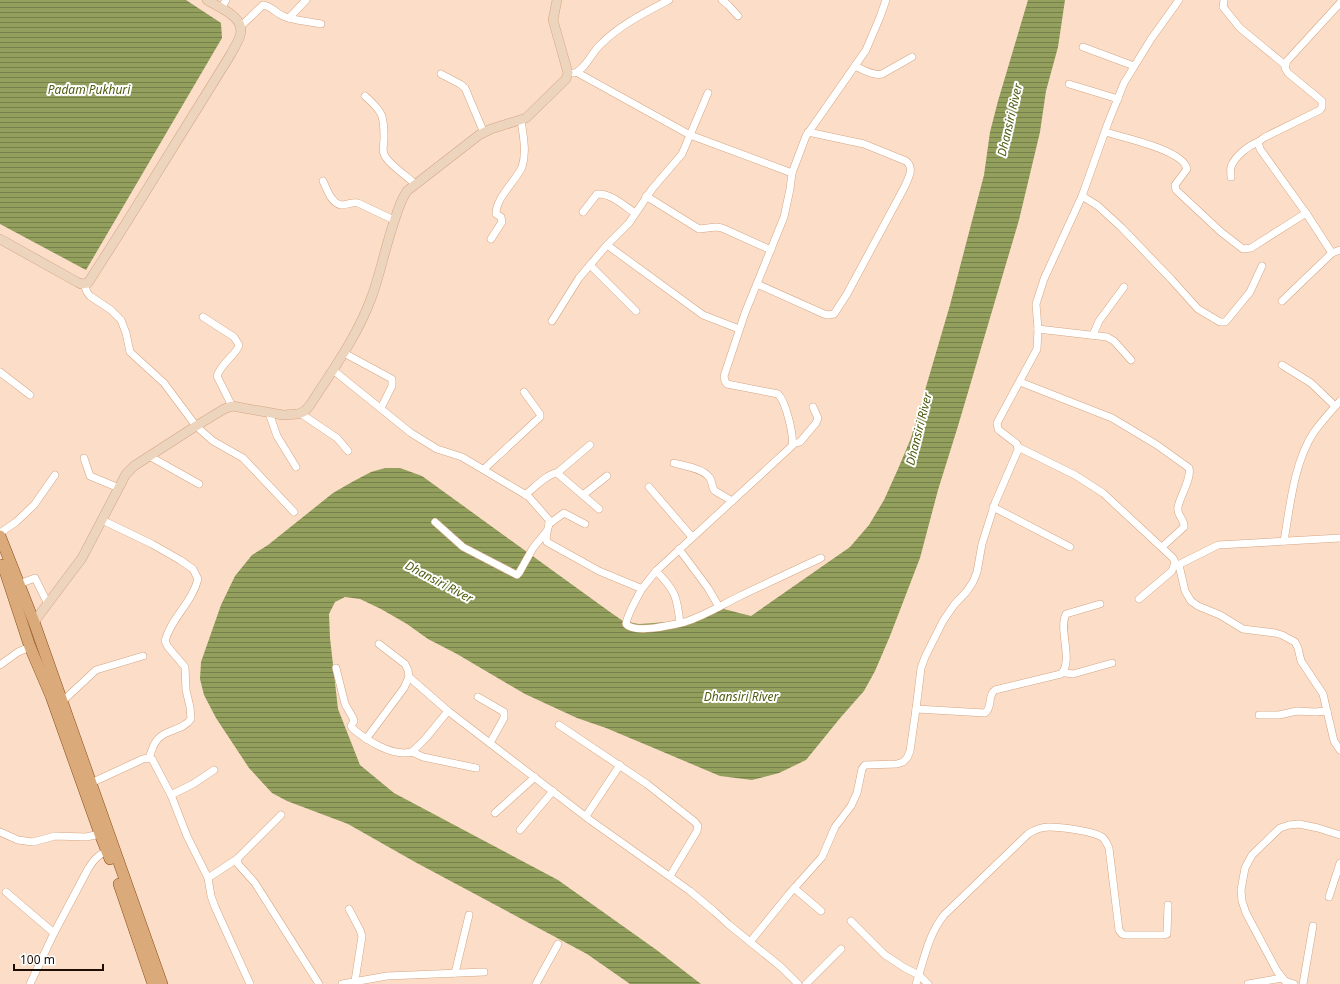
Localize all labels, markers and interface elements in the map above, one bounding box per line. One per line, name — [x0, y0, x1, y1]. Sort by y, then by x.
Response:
water label: Padam Pukhuri — [48, 81, 131, 98]
water label: Dhansiri River — [993, 81, 1026, 158]
water label: Dhansiri River — [901, 390, 936, 467]
water label: Dhansiri River — [402, 557, 477, 607]
water label: Dhansiri River — [704, 688, 779, 705]
scale bar — [14, 946, 103, 972]
text: 100 m — [20, 951, 55, 968]

